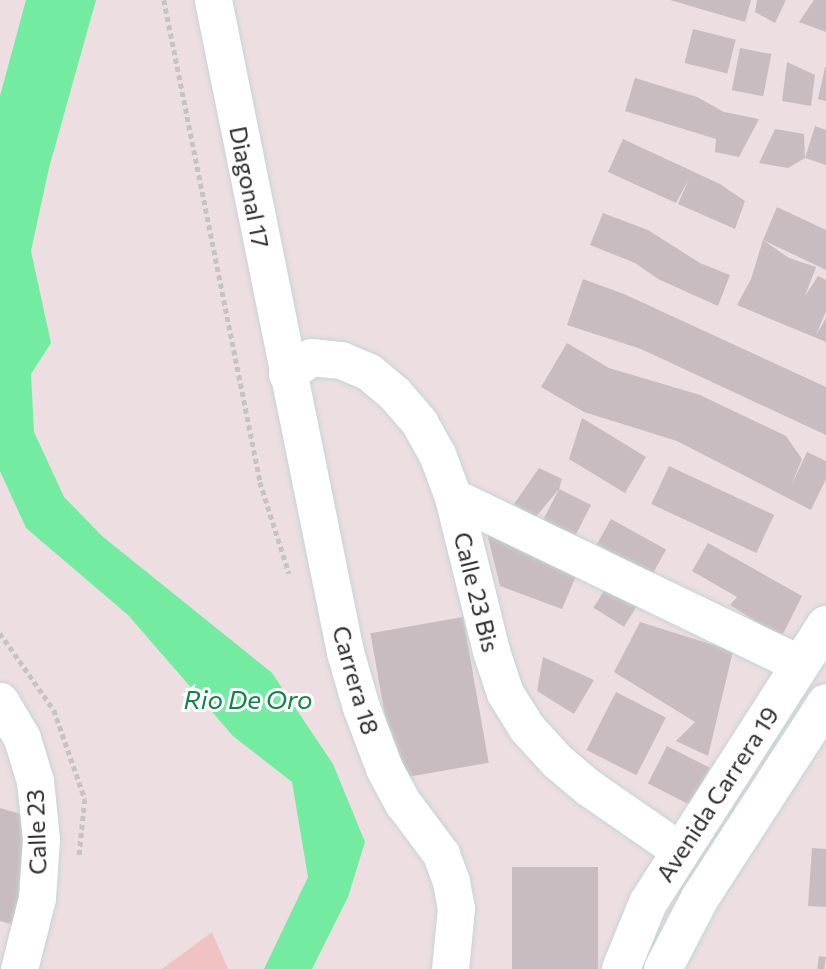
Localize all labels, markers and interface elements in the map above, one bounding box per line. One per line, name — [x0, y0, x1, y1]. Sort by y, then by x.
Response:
street label: Diagonal 17 — [224, 124, 276, 250]
street label: Calle 23 Bis — [448, 529, 506, 655]
street label: Carrera 18 — [327, 622, 385, 738]
water label: Rio De Oro — [183, 683, 313, 715]
street label: Avenida Carrera 19 — [650, 701, 784, 887]
street label: Calle 23 — [20, 789, 52, 875]

